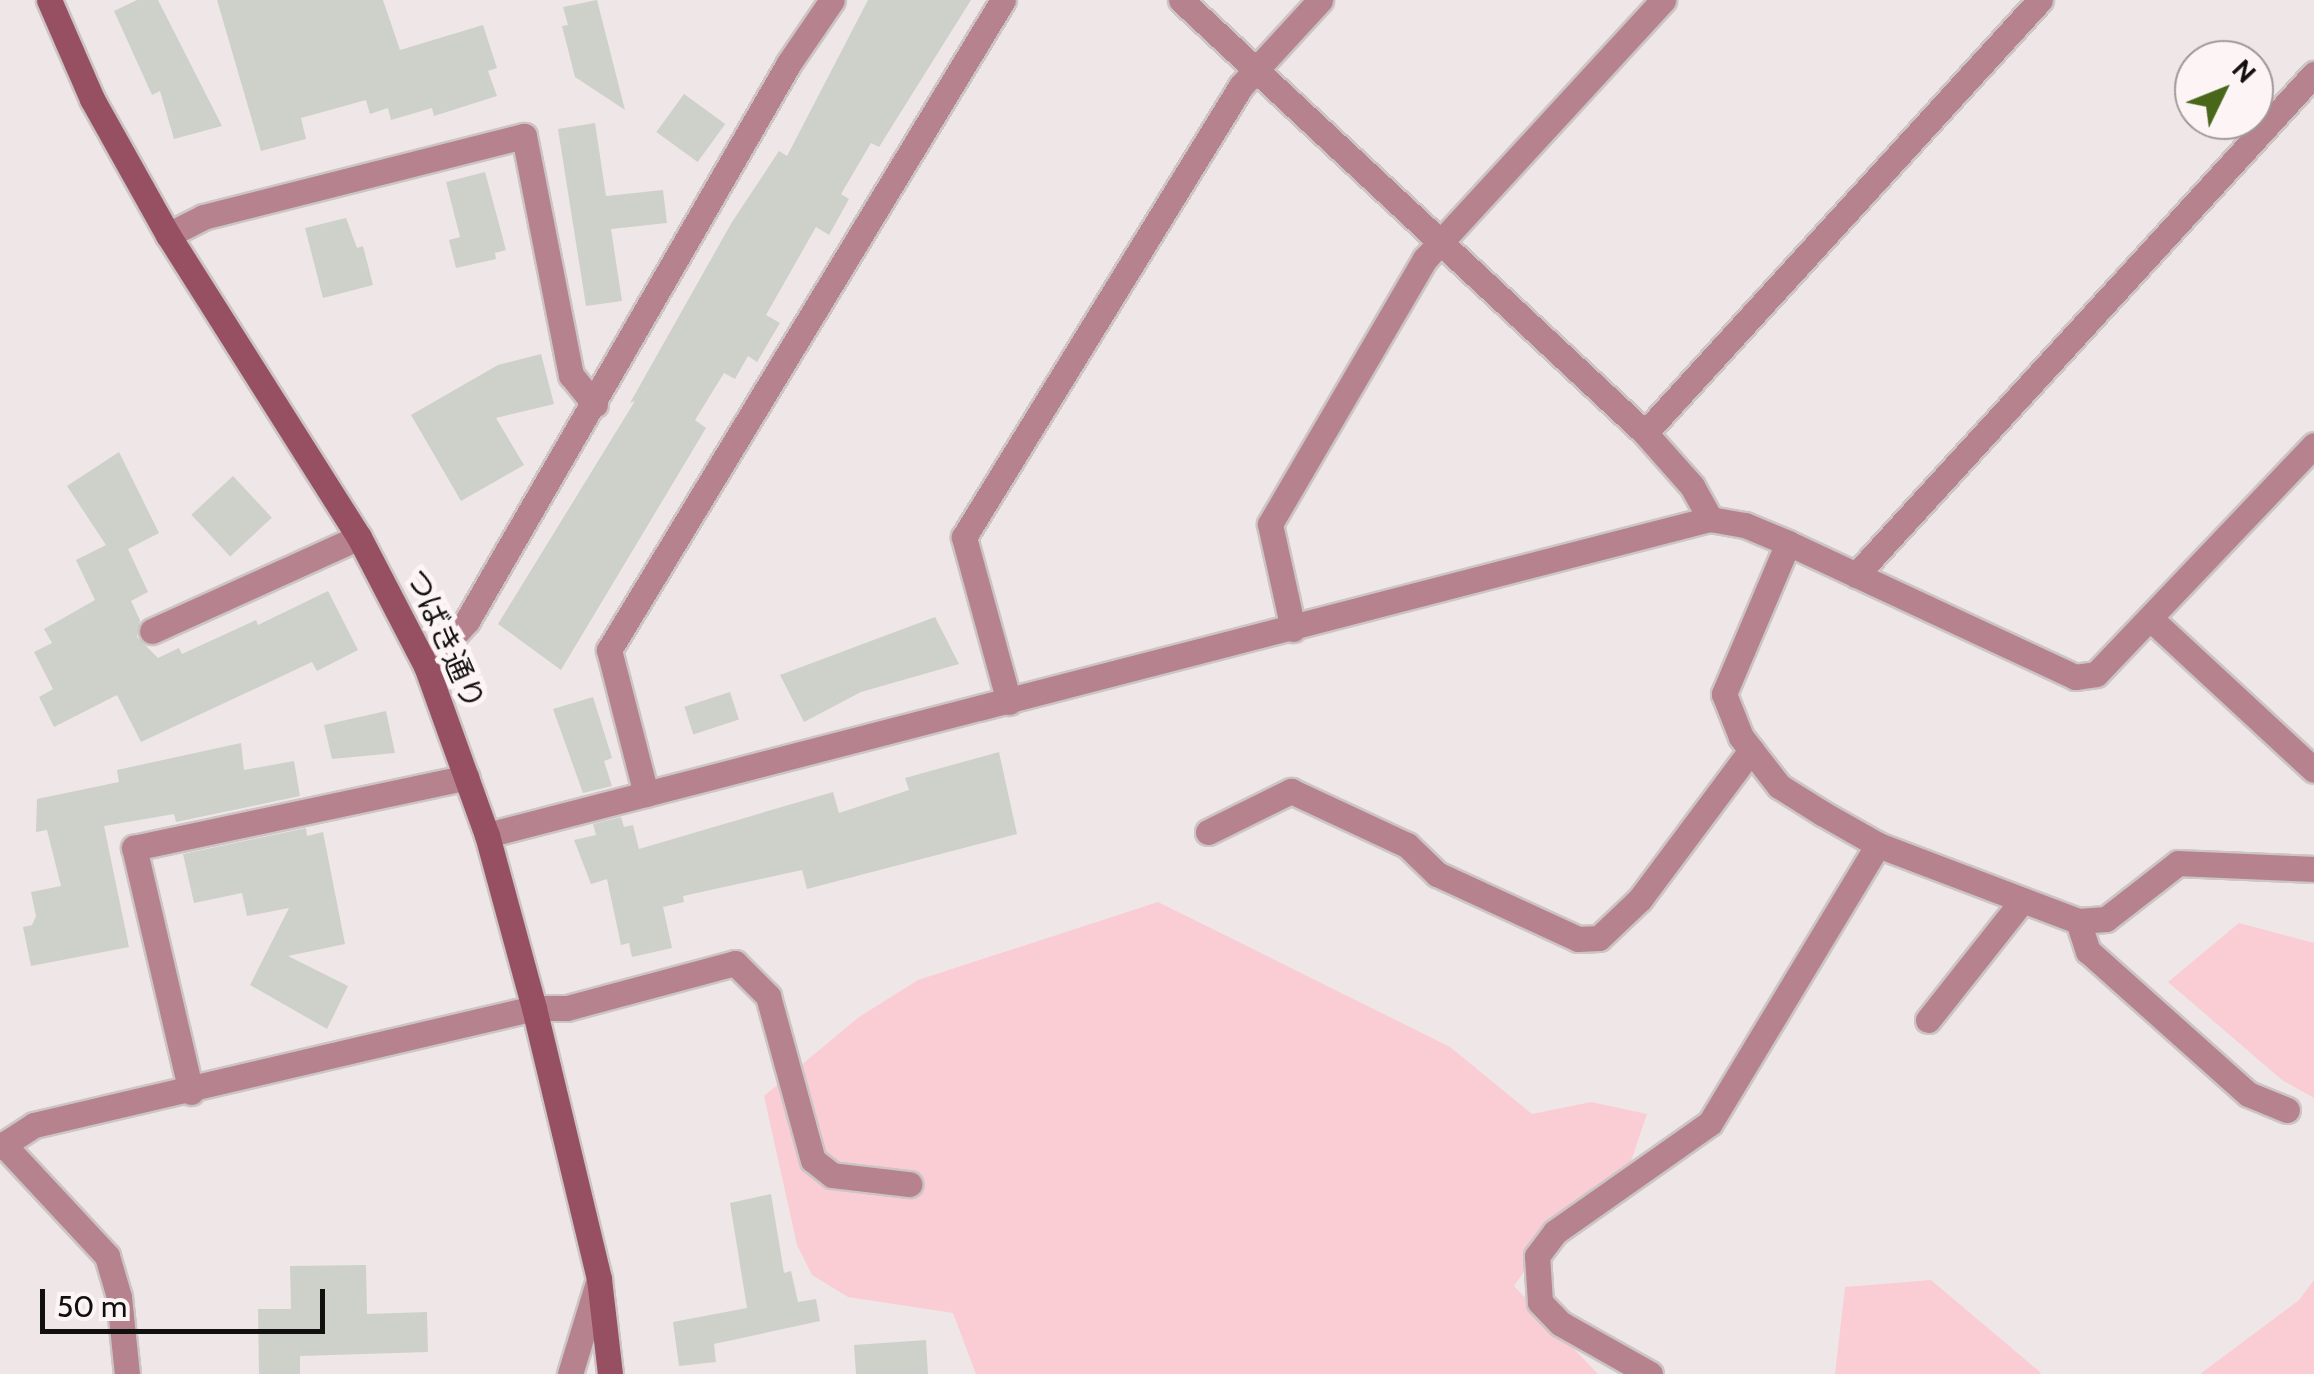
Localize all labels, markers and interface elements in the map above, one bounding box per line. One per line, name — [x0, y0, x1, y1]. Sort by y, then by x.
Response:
north arrow — [2174, 40, 2274, 140]
text: N — [2225, 52, 2264, 90]
street label: つばき通り — [398, 563, 492, 715]
scale bar — [45, 1269, 330, 1331]
text: 50 m — [57, 1288, 127, 1325]

